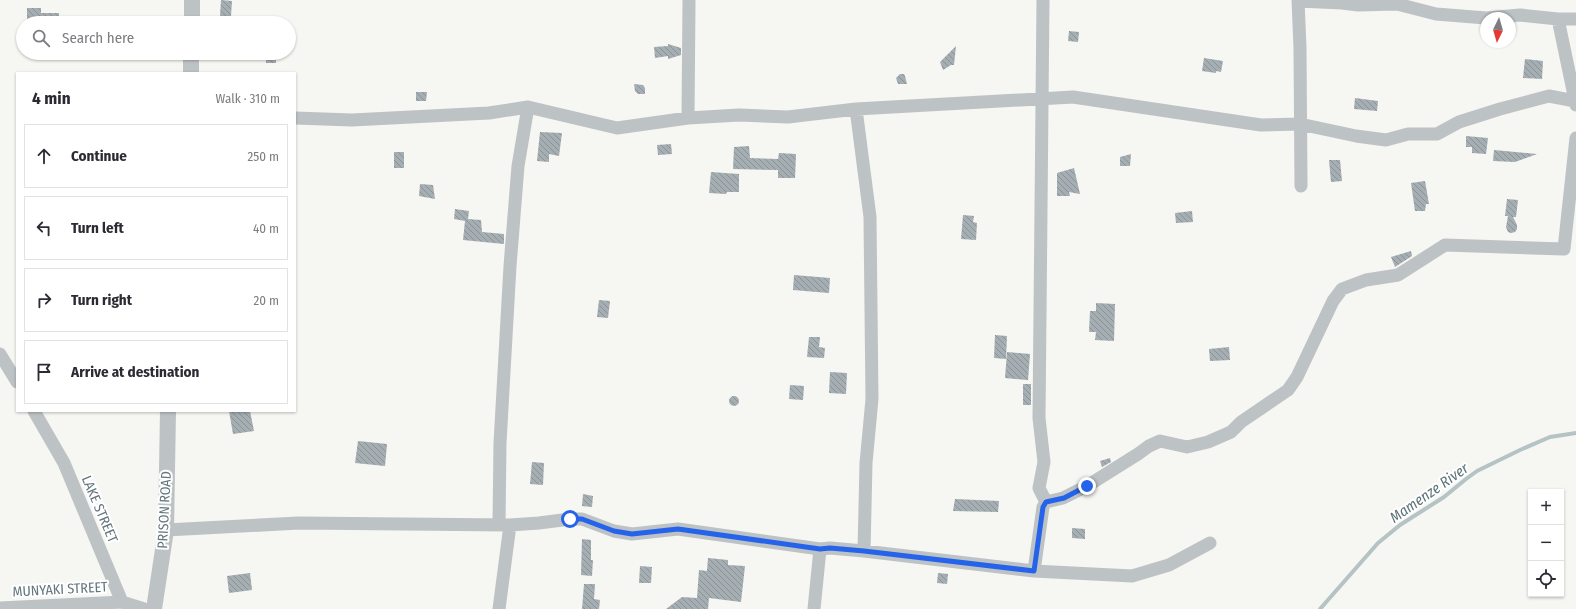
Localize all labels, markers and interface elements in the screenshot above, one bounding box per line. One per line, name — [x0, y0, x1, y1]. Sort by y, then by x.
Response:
north arrow — [1480, 12, 1516, 48]
search box — [16, 16, 296, 60]
icon: search — [30, 27, 52, 49]
text: Search here — [62, 29, 134, 47]
text: 4 min — [32, 88, 71, 109]
text: Walk · 310 m — [216, 91, 280, 106]
icon: ahead — [33, 145, 55, 167]
text: Continue — [71, 147, 127, 165]
text: 250 m — [247, 149, 279, 164]
icon: left — [33, 217, 55, 239]
text: Turn left — [71, 219, 124, 237]
text: 40 m — [253, 221, 279, 236]
icon: right — [33, 289, 55, 311]
text: Turn right — [71, 291, 132, 309]
text: 20 m — [253, 293, 279, 308]
icon: arrive — [33, 361, 55, 383]
text: Arrive at destination — [71, 363, 199, 381]
water label: Mamenze River — [1386, 459, 1472, 527]
street label: PRISON ROAD — [154, 471, 175, 549]
street label: LAKE STREET — [78, 473, 121, 546]
route end — [1078, 477, 1096, 495]
map controls — [1528, 489, 1564, 597]
button: + — [1528, 489, 1564, 525]
route start — [561, 510, 579, 528]
button: − — [1528, 525, 1564, 561]
button: locate — [1528, 561, 1564, 597]
street label: MUNYAKI STREET — [12, 578, 108, 600]

